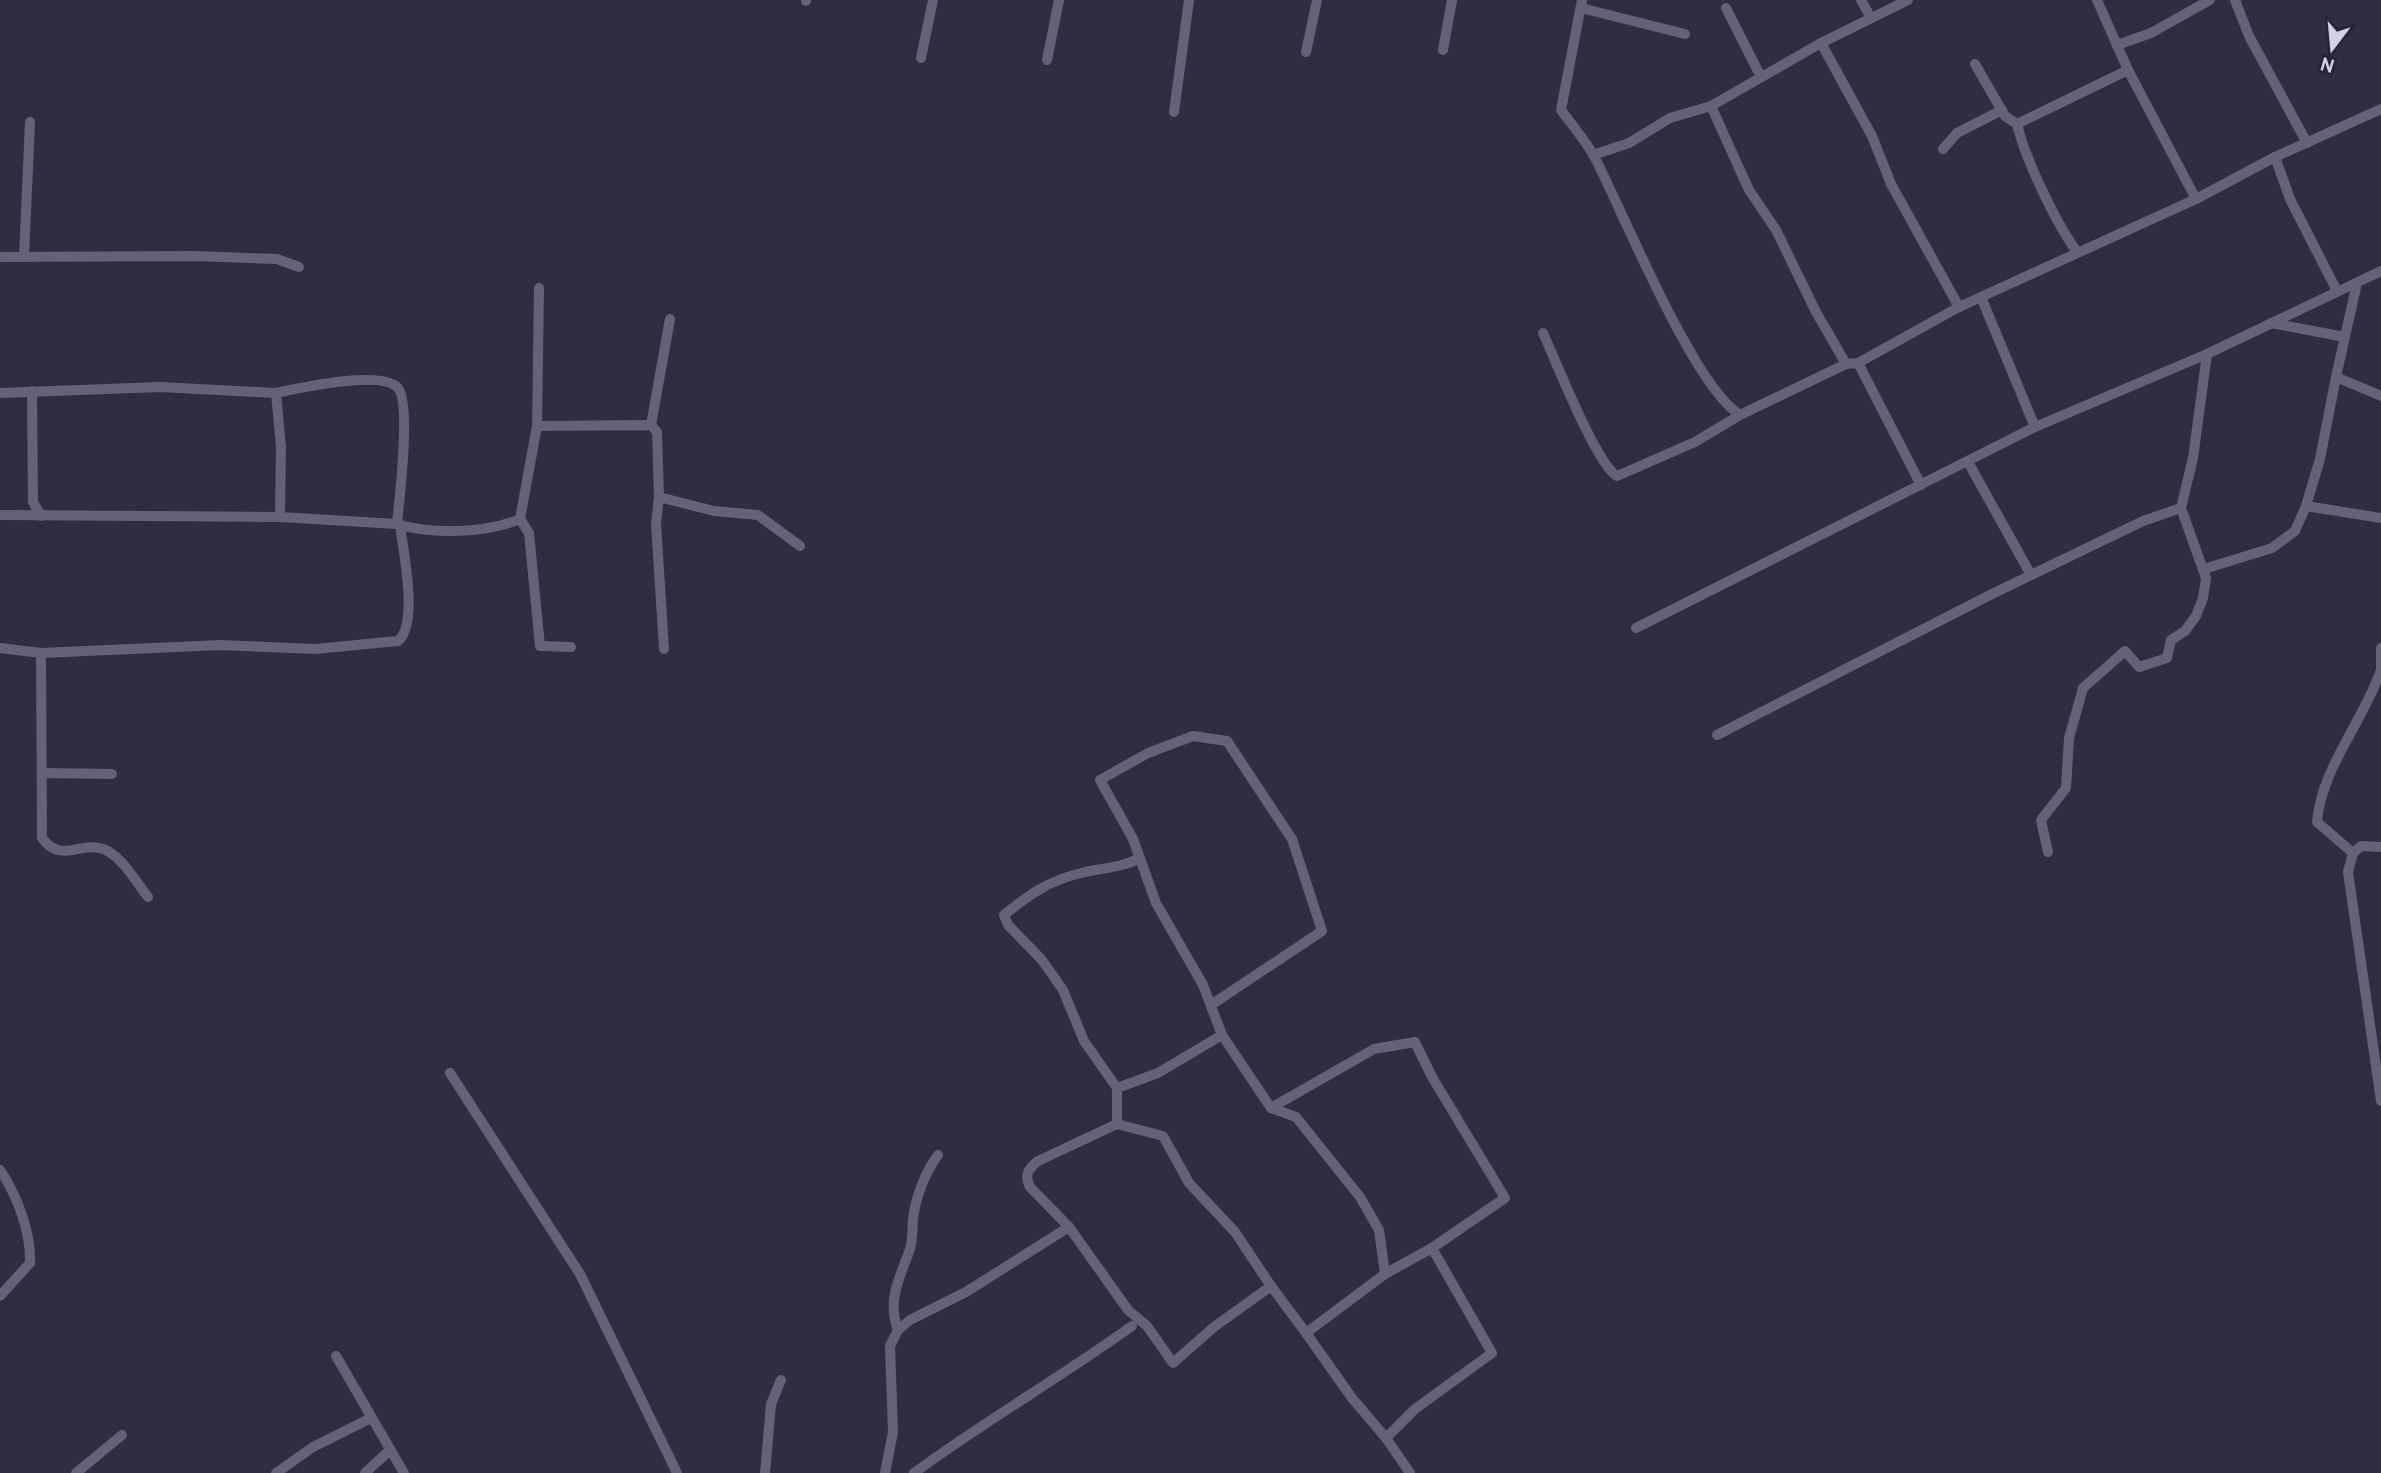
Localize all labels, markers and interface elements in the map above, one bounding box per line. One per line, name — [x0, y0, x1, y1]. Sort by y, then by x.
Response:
north arrow — [2297, 14, 2367, 84]
text: N — [2318, 50, 2338, 77]

